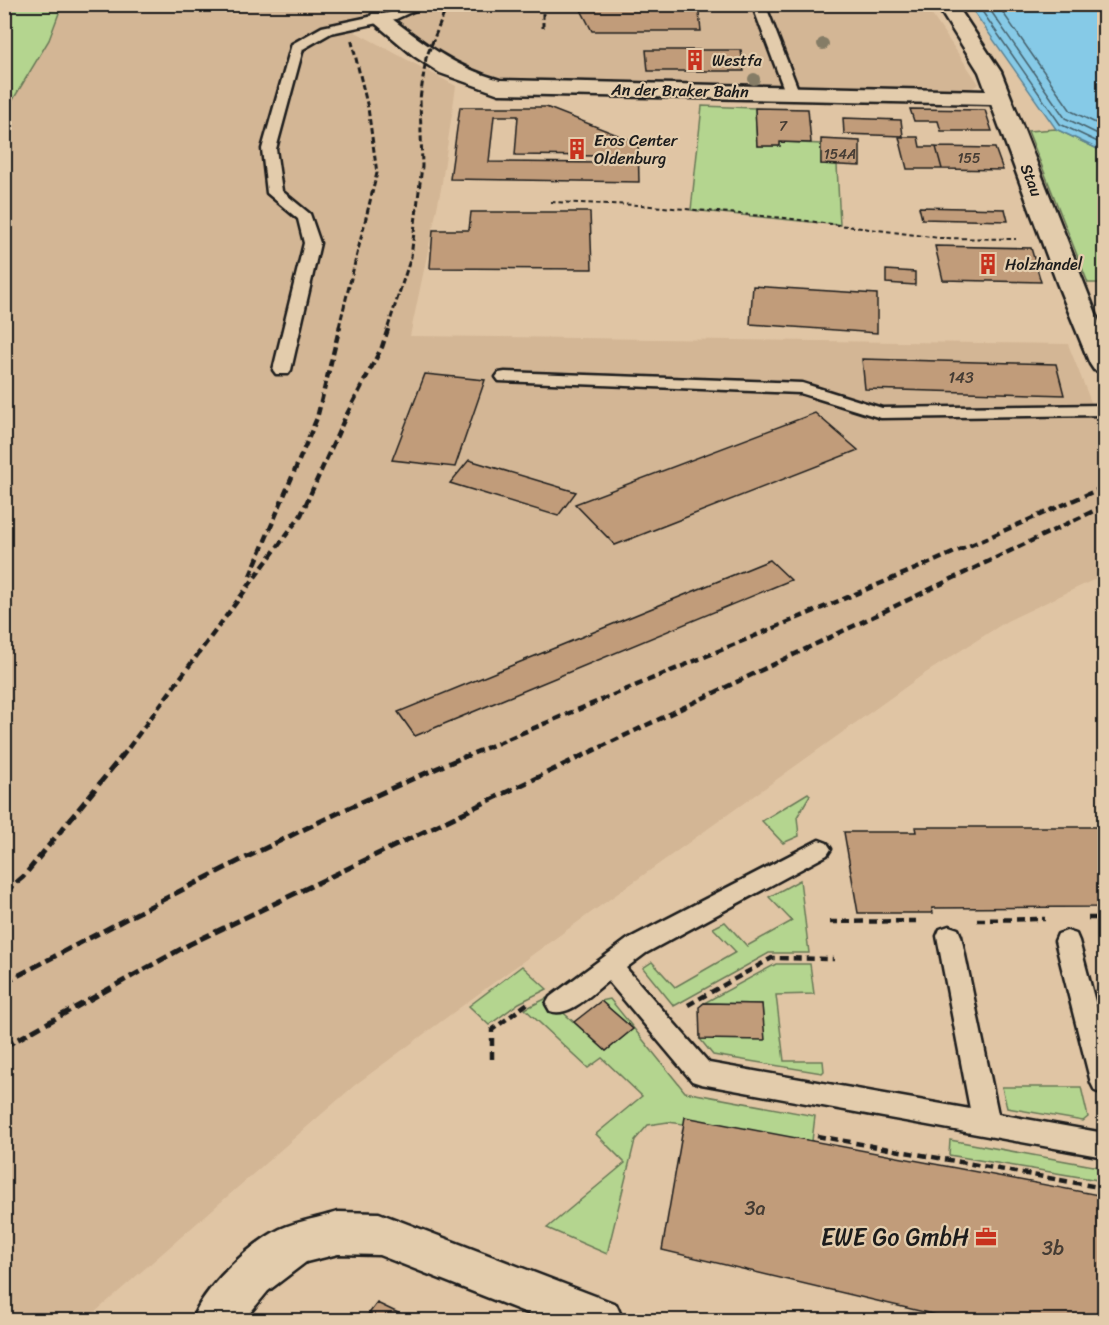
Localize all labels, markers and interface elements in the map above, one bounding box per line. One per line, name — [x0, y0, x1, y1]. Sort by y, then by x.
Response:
place label: Westfa — [712, 46, 763, 75]
building icon: Westfa — [683, 48, 707, 72]
street label: An der Braker Bahn — [610, 75, 749, 106]
house number: 7 — [779, 114, 788, 139]
place label: Eros Center Oldenburg — [594, 126, 679, 173]
building icon: Eros Center Oldenburg — [565, 137, 589, 161]
house number: 154A — [824, 142, 856, 167]
house number: 155 — [957, 146, 981, 171]
street label: Stau — [1012, 159, 1051, 201]
place label: Holzhandel — [1005, 250, 1083, 279]
building icon: Holzhandel — [976, 252, 1000, 276]
house number: 143 — [948, 363, 974, 392]
house number: 3a — [744, 1191, 766, 1226]
place label: EWE Go GmbH — [821, 1216, 969, 1258]
office icon: EWE Go GmbH — [974, 1225, 998, 1249]
house number: 3b — [1042, 1231, 1064, 1266]

